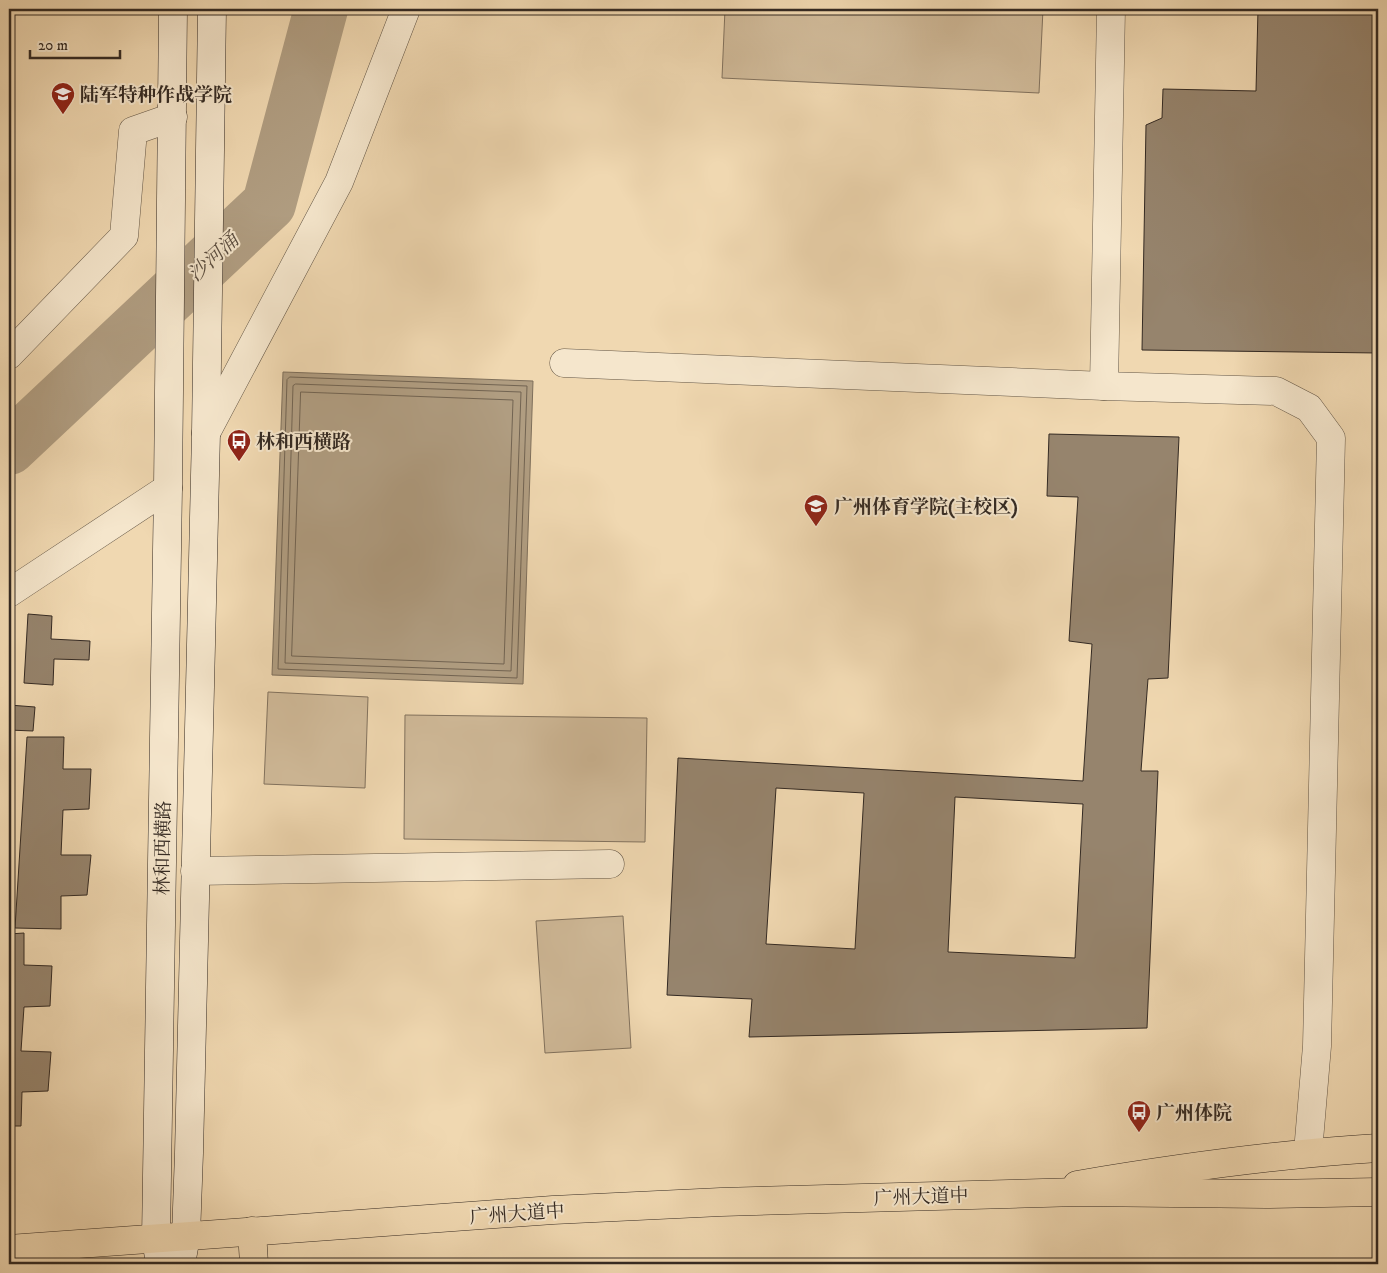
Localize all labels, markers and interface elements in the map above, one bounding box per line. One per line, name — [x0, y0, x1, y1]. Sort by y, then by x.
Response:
scale bar — [30, 28, 120, 60]
text: 20 m — [38, 36, 68, 55]
school or university icon: 陆军特种作战学院 — [50, 81, 76, 115]
place label: 陆军特种作战学院 — [80, 84, 232, 107]
water label: 沙河涌 — [184, 227, 246, 288]
bus stop icon: 林和西横路 — [226, 428, 252, 462]
place label: 林和西横路 — [256, 431, 351, 454]
school or university icon: 广州体育学院(主校区) — [803, 493, 829, 527]
place label: 广州体育学院(主校区) — [834, 496, 1018, 519]
street label: 林和西横路 — [151, 800, 176, 896]
bus stop icon: 广州体院 — [1126, 1099, 1152, 1133]
place label: 广州体院 — [1156, 1102, 1232, 1125]
street label: 广州大道中 — [873, 1184, 969, 1211]
street label: 广州大道中 — [469, 1200, 565, 1229]

